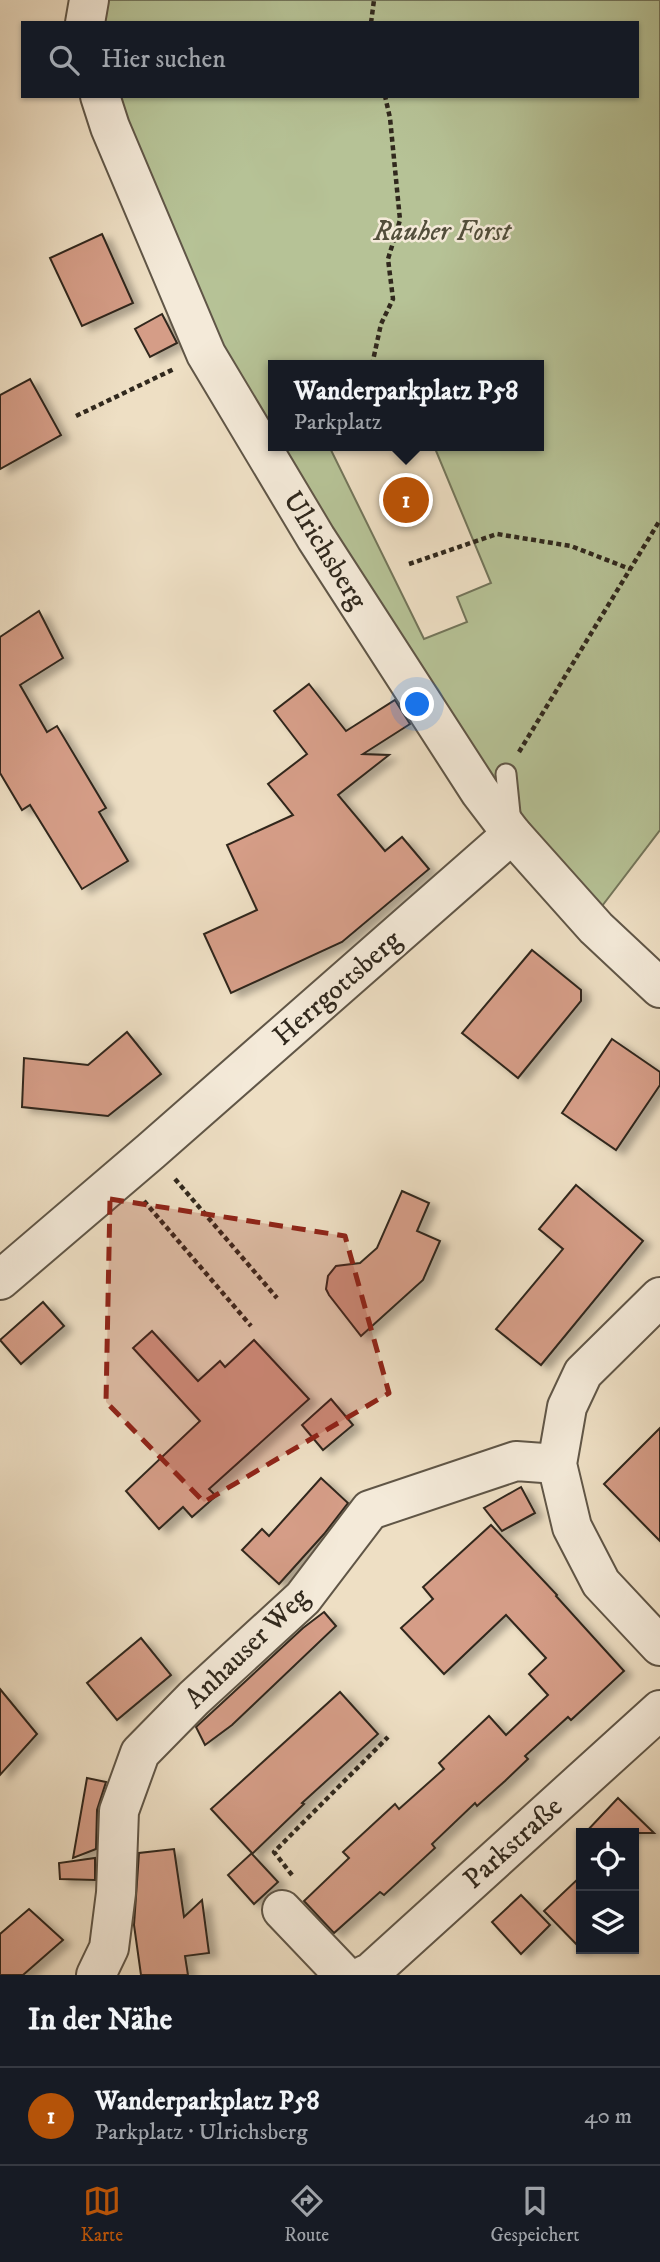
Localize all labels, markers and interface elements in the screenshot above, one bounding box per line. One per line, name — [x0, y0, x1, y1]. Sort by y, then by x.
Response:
search box — [21, 21, 639, 98]
icon: search — [45, 41, 83, 79]
text: Hier suchen — [101, 43, 226, 76]
park label: Rauher Forst — [372, 214, 513, 249]
popup — [268, 360, 544, 451]
text: Wanderparkplatz P58 — [294, 375, 518, 408]
text: Parkplatz — [294, 408, 382, 437]
pin: 1 — [383, 474, 429, 526]
street label: Ulrichsberg — [275, 485, 375, 616]
your location — [400, 687, 434, 721]
street label: Herrgottsberg — [266, 922, 409, 1053]
street label: Anhauser Weg — [177, 1580, 317, 1716]
street label: Parkstraße — [456, 1789, 570, 1897]
map controls — [576, 1828, 639, 1954]
button: locate — [576, 1828, 639, 1891]
button: layers — [576, 1891, 639, 1954]
text: In der Nähe — [28, 2002, 172, 2039]
text: Wanderparkplatz P58 — [95, 2085, 320, 2118]
text: 1 — [47, 2102, 55, 2131]
text: 40 m — [584, 2102, 632, 2131]
text: Parkplatz · Ulrichsberg — [95, 2118, 308, 2147]
tab: Karte — [81, 2182, 123, 2247]
tab: Route — [284, 2182, 329, 2247]
tab: Gespeichert — [490, 2182, 579, 2247]

